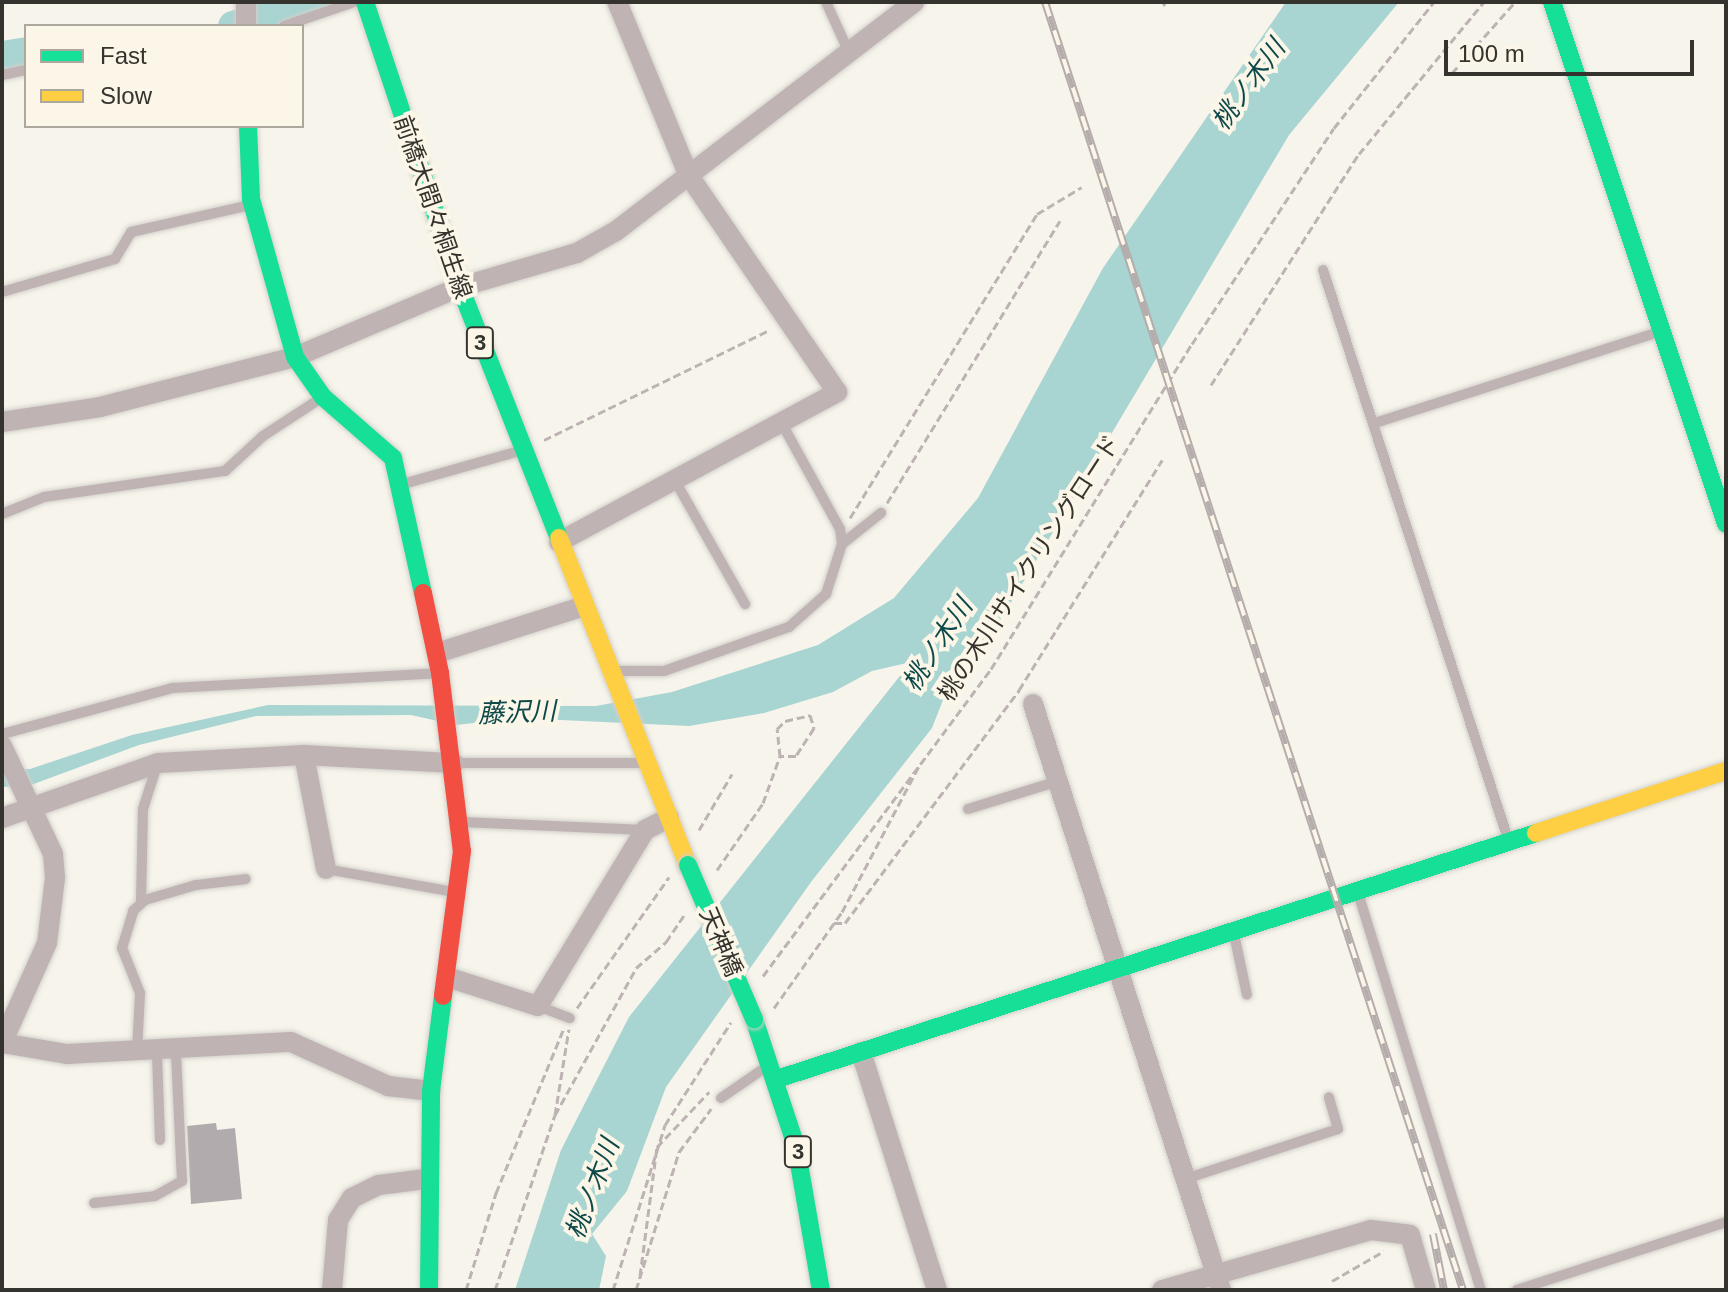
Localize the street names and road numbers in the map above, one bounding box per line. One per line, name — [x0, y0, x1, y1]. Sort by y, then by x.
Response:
street label: 前橋大間々桐生線 — [388, 112, 478, 302]
road number: 3 — [464, 325, 496, 361]
street label: 桃の木川サイクリングロード — [932, 429, 1126, 707]
street label: 天神橋 — [694, 903, 748, 981]
road number: 3 — [782, 1134, 814, 1170]

